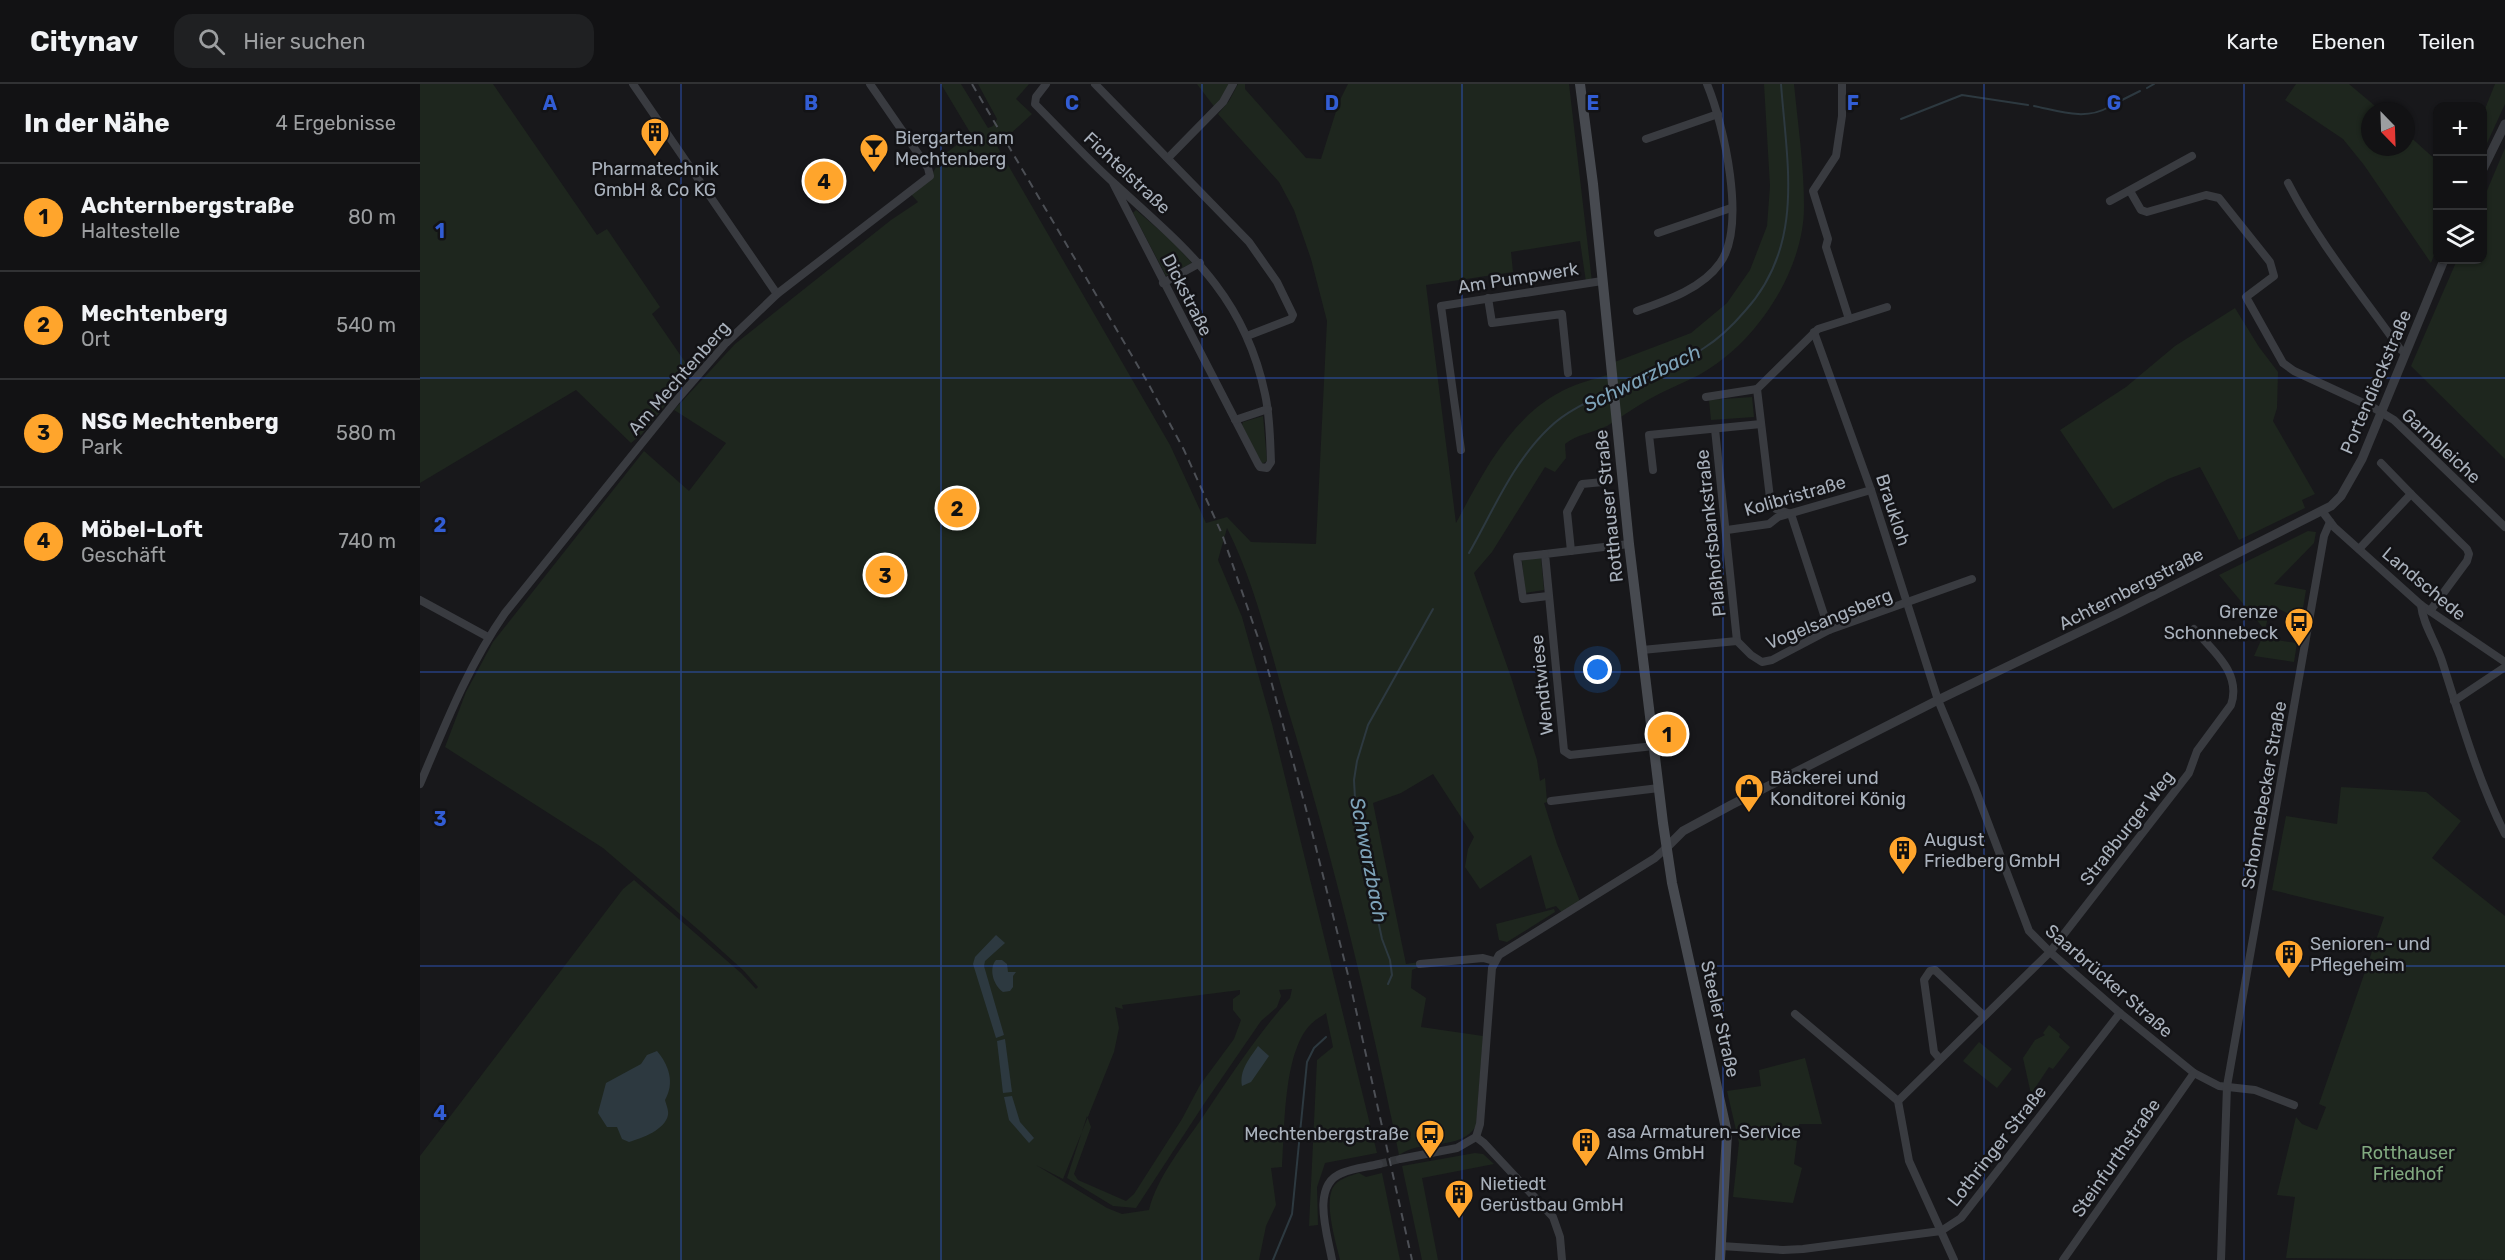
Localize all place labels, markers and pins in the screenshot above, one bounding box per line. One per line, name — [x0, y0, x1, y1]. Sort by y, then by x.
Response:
building icon: Pharmatechnik GmbH & Co KG — [639, 116, 671, 158]
place label: Biergarten am Mechtenberg — [895, 127, 1014, 170]
bar icon: Biergarten am Mechtenberg — [858, 132, 890, 174]
place label: Pharmatechnik GmbH & Co KG — [591, 158, 720, 201]
pin: 4 — [804, 158, 844, 204]
pin: 2 — [938, 486, 976, 530]
pin: 3 — [866, 552, 904, 598]
place label: Grenze Schonnebeck — [2164, 601, 2279, 644]
bus stop icon: Grenze Schonnebeck — [2283, 606, 2315, 648]
pin: 1 — [1648, 712, 1686, 756]
place label: Bäckerei und Konditorei König — [1770, 767, 1906, 810]
shop icon: Bäckerei und Konditorei König — [1733, 772, 1765, 814]
place label: August Friedberg GmbH — [1924, 829, 2061, 872]
building icon: August Friedberg GmbH — [1887, 834, 1919, 876]
place label: Senioren- und Pflegeheim — [2310, 933, 2430, 976]
building icon: Senioren- und Pflegeheim — [2273, 938, 2305, 980]
bus stop icon: Mechtenbergstraße — [1414, 1118, 1446, 1160]
place label: asa Armaturen-Service Alms GmbH — [1607, 1121, 1801, 1164]
place label: Mechtenbergstraße — [1244, 1123, 1409, 1145]
building icon: asa Armaturen-Service Alms GmbH — [1570, 1126, 1602, 1168]
place label: Nietiedt Gerüstbau GmbH — [1480, 1173, 1624, 1216]
building icon: Nietiedt Gerüstbau GmbH — [1443, 1178, 1475, 1220]

